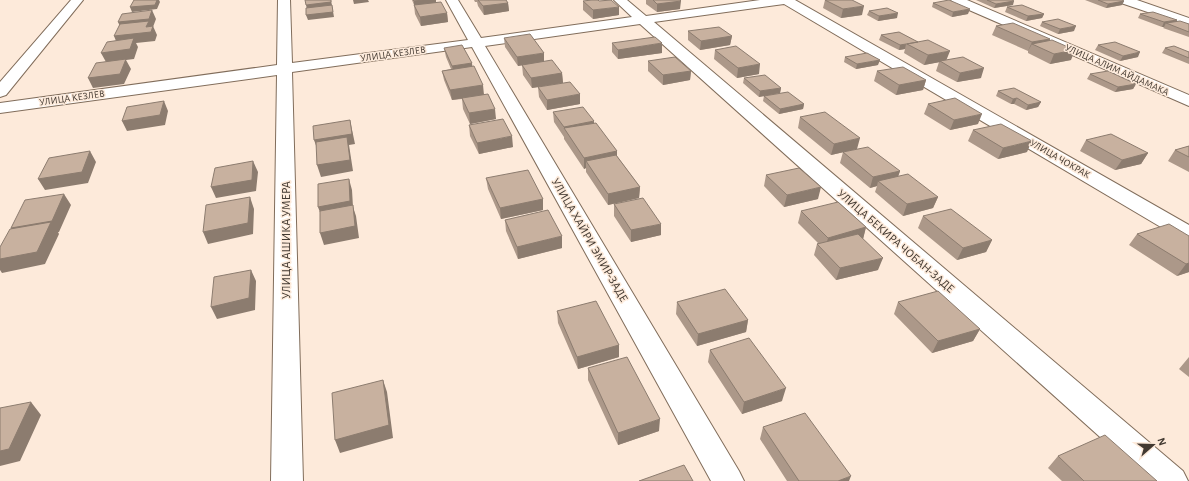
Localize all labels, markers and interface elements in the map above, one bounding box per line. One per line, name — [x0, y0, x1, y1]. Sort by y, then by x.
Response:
street label: УЛИЦА АЛИМ АЙДАМАКА — [1064, 42, 1171, 98]
street label: УЛИЦА КЕЗЛЕВ — [360, 44, 427, 64]
street label: УЛИЦА КЕЗЛЕВ — [39, 88, 106, 108]
street label: УЛИЦА ЧОКРАК — [1028, 138, 1092, 180]
street label: УЛИЦА ХАЙРИ ЭМИР-ЗАДЕ — [550, 176, 631, 304]
street label: УЛИЦА АШИКА УМЕРА — [280, 181, 292, 299]
street label: УЛИЦА БЕКИРА ЧОБАН-ЗАДЕ — [835, 187, 957, 295]
north arrow — [1133, 425, 1173, 465]
text: N — [1155, 436, 1168, 447]

